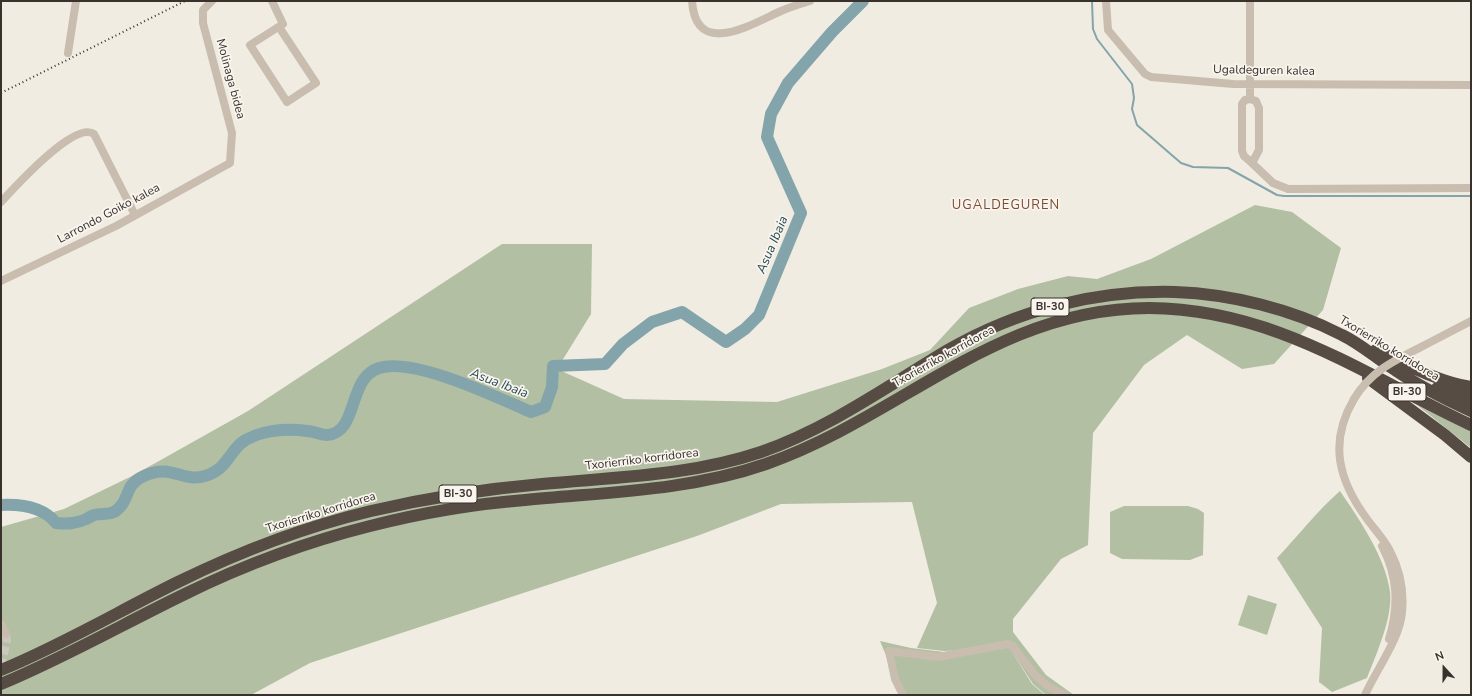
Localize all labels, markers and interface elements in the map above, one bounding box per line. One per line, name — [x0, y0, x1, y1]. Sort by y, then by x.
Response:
street label: Molinaga bidea — [212, 37, 248, 121]
street label: Ugaldeguren kalea — [1213, 63, 1315, 79]
street label: Larrondo Goiko kalea — [55, 181, 163, 247]
district label: UGALDEGUREN — [952, 198, 1060, 214]
water label: Asua Ibaia — [754, 214, 792, 276]
road number: BI-30 — [1031, 298, 1069, 316]
street label: Txorierriko korridorea — [1336, 313, 1442, 385]
street label: Txorierriko korridorea — [891, 323, 997, 391]
water label: Asua Ibaia — [468, 366, 530, 402]
road number: BI-30 — [1388, 383, 1426, 401]
street label: Txorierriko korridorea — [584, 446, 700, 474]
road number: BI-30 — [439, 485, 477, 503]
street label: Txorierriko korridorea — [264, 489, 378, 537]
north arrow — [1424, 648, 1464, 688]
text: N — [1433, 648, 1446, 665]

